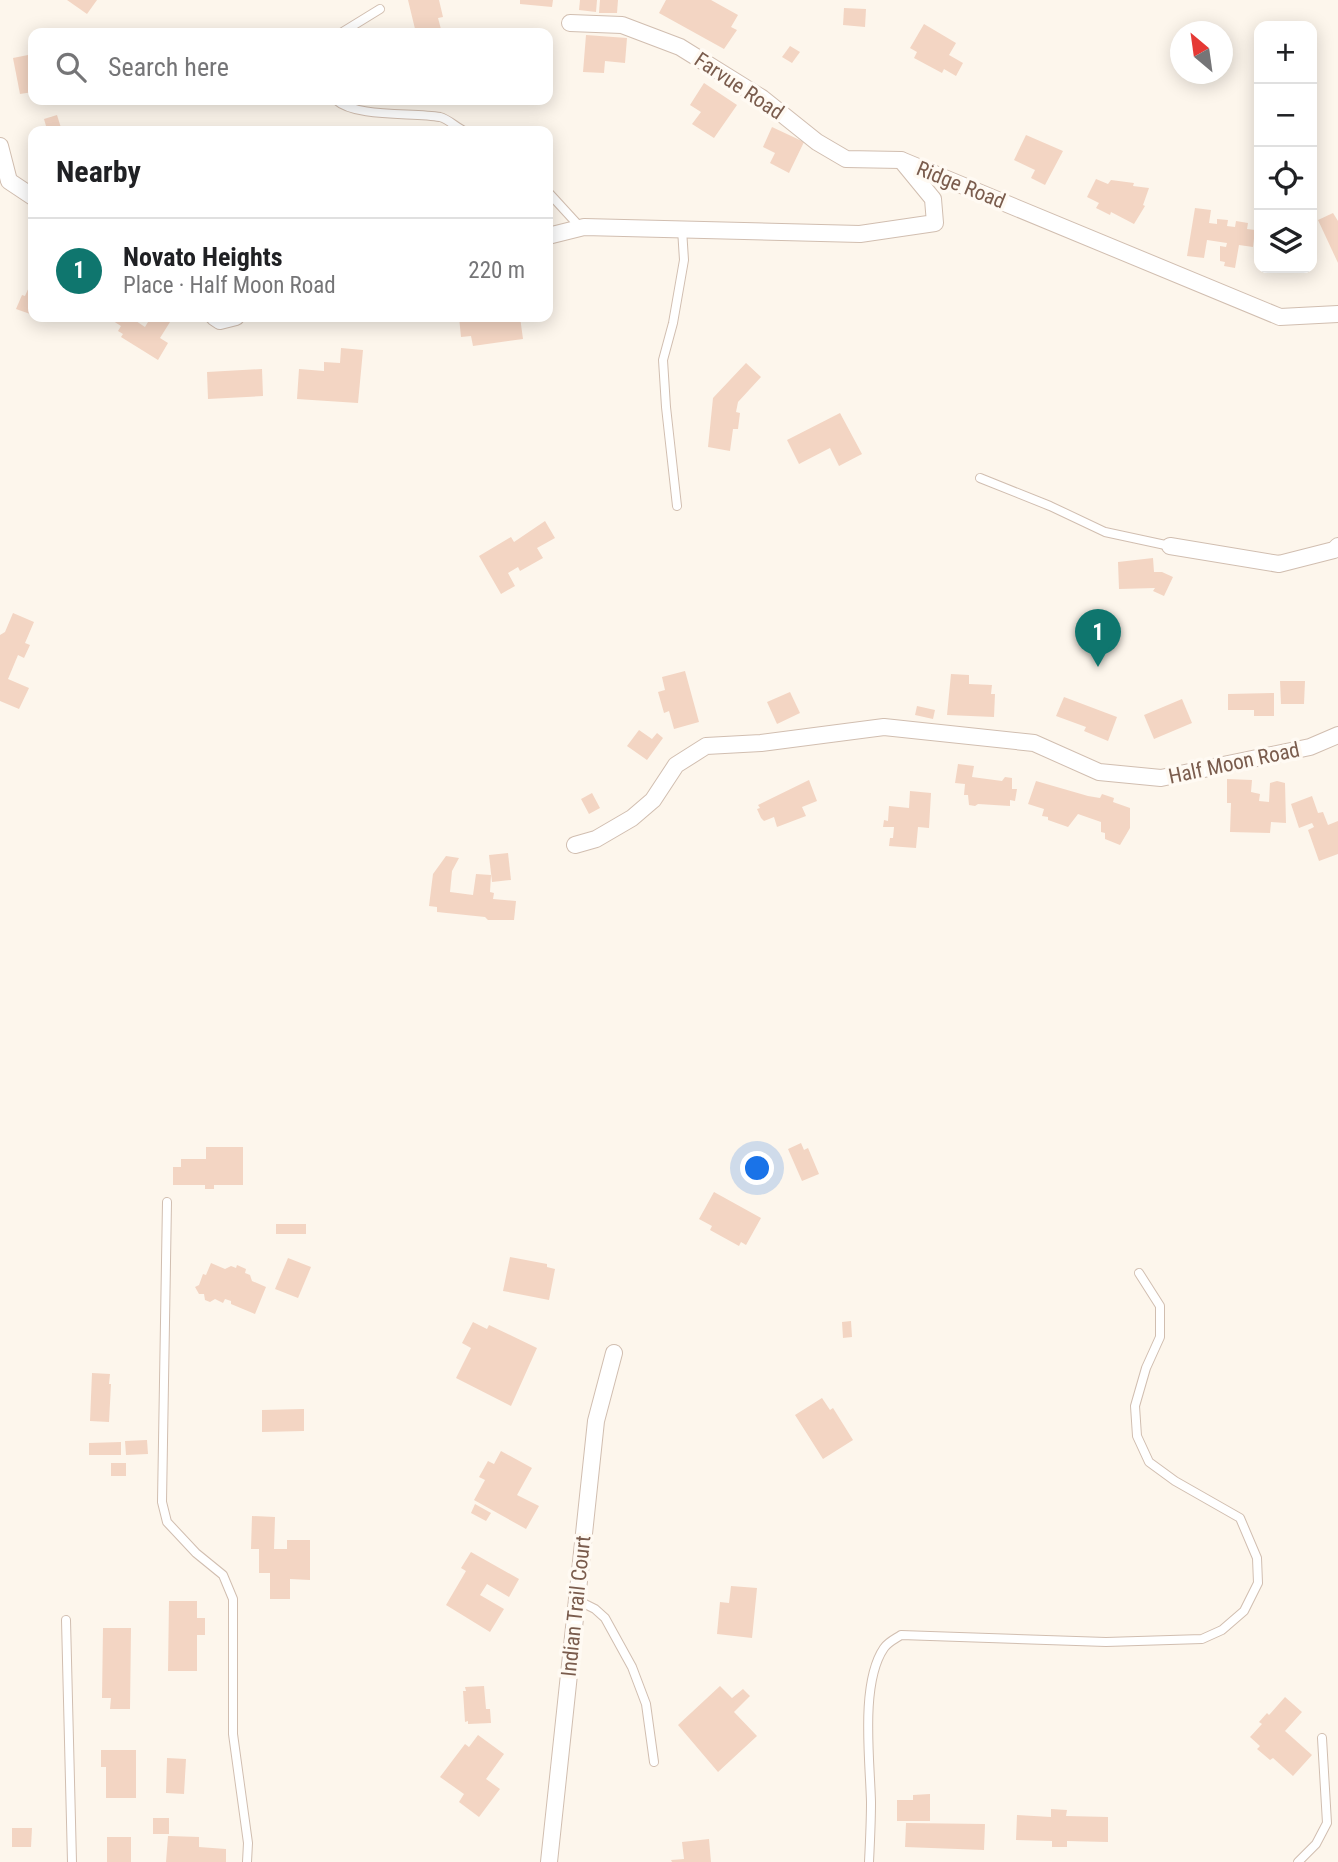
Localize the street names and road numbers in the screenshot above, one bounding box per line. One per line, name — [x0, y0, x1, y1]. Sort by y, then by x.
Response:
street label: Farvue Road — [690, 47, 788, 125]
street label: Ridge Road — [913, 156, 1009, 214]
street label: Half Moon Road — [1166, 737, 1302, 789]
street label: Indian Trail Court — [557, 1534, 595, 1678]

